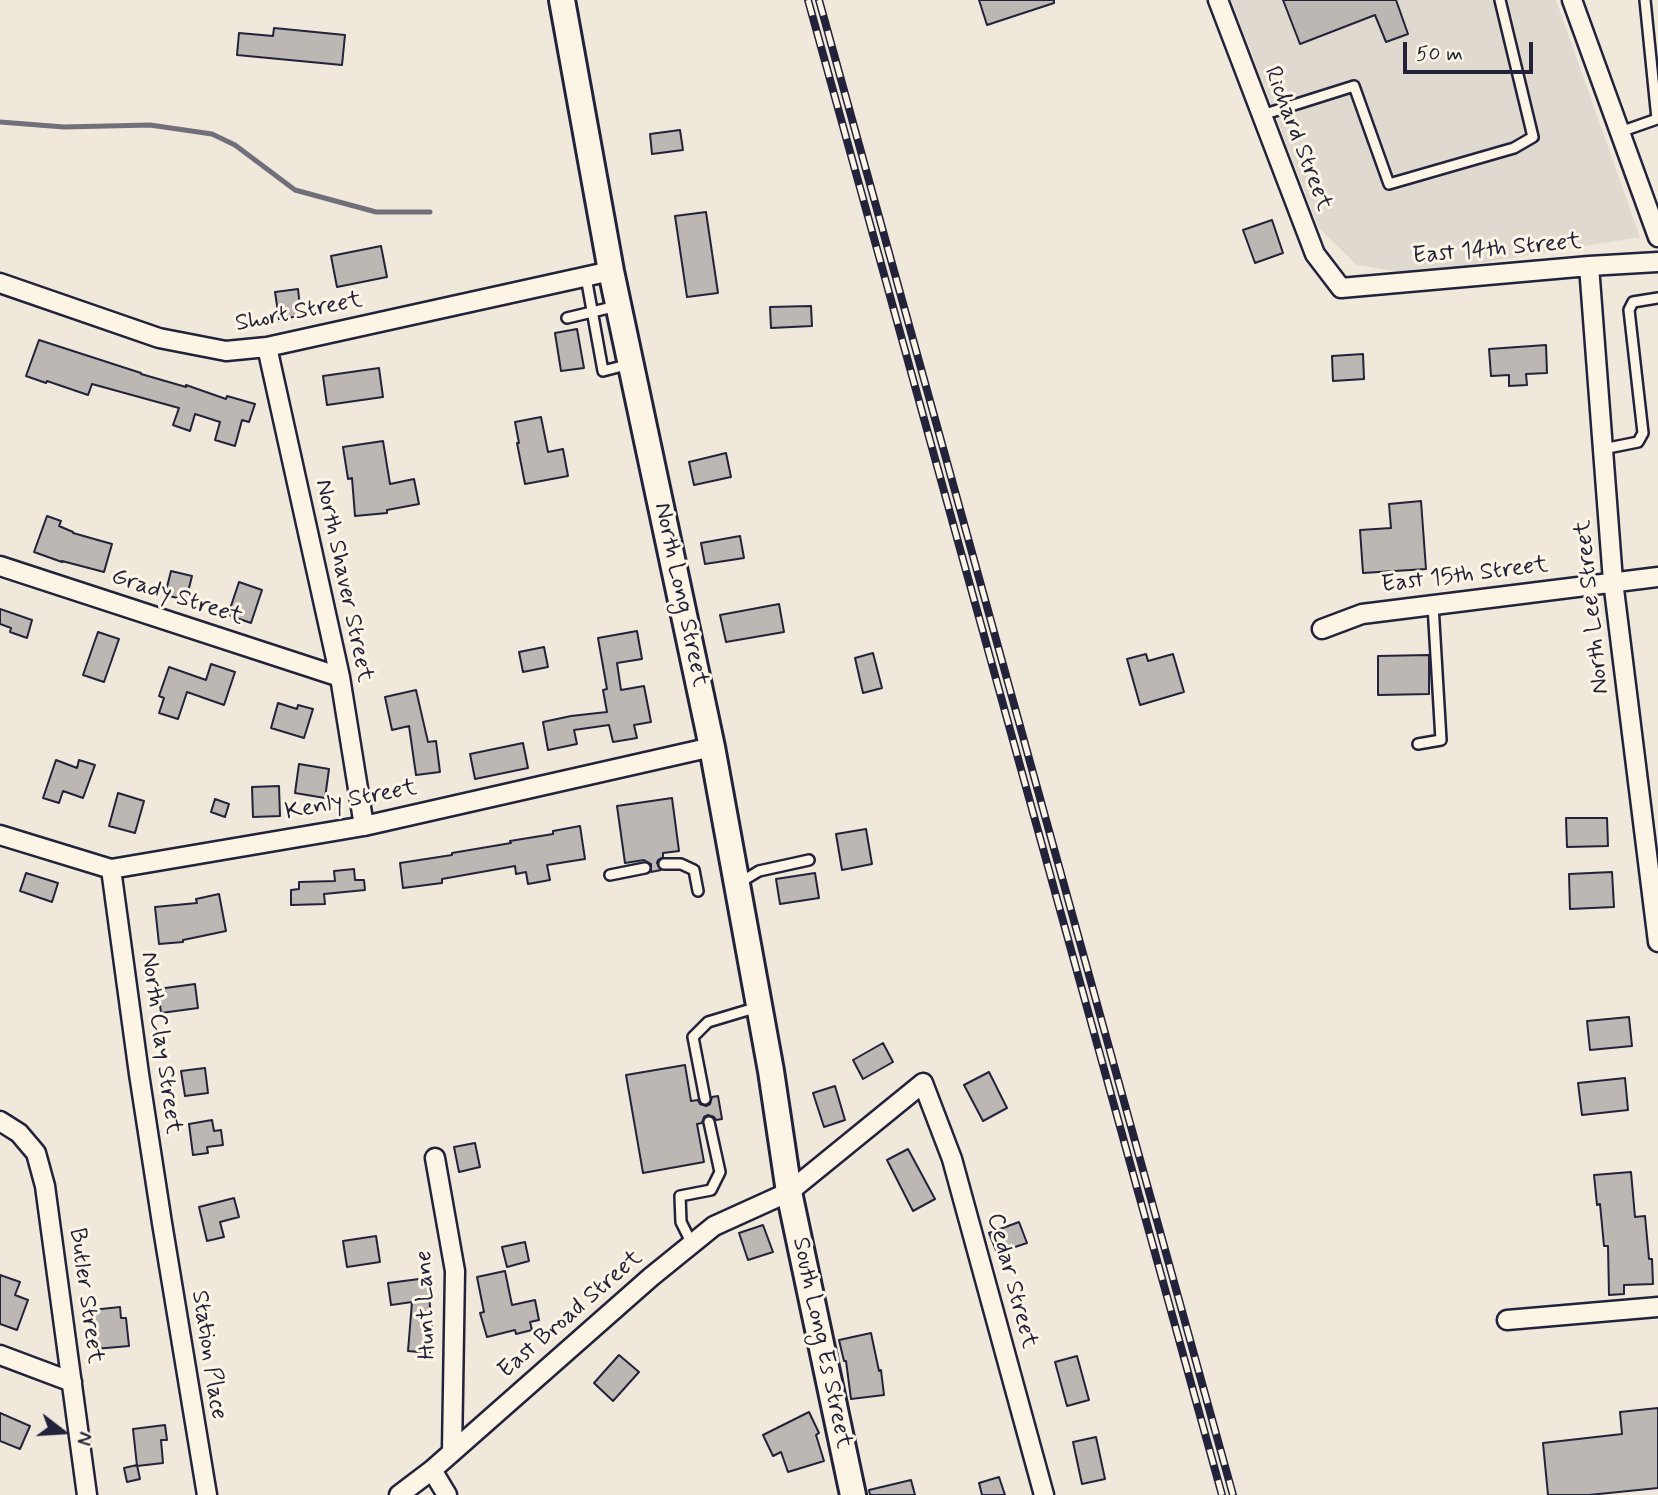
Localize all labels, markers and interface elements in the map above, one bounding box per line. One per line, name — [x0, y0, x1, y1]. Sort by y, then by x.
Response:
scale bar — [1406, 28, 1536, 72]
text: 50 m — [1416, 40, 1463, 68]
street label: Richard Street — [1256, 63, 1338, 215]
street label: East 14th Street — [1411, 228, 1583, 272]
street label: Short Street — [233, 287, 365, 339]
street label: North Shaver Street — [307, 477, 379, 685]
street label: North Long Street — [646, 500, 714, 690]
street label: North Lee Street — [1570, 519, 1616, 695]
street label: East 15th Street — [1380, 551, 1550, 601]
street label: Grady Street — [107, 563, 247, 633]
street label: Kenly Street — [283, 774, 419, 828]
street label: North Clay Street — [133, 950, 187, 1136]
street label: Cedar Street — [979, 1210, 1043, 1352]
street label: Butler Street — [61, 1226, 109, 1366]
street label: South Long Es Street — [785, 1235, 857, 1451]
street label: East Broad Street — [493, 1245, 649, 1385]
street label: Hunt Lane — [411, 1250, 443, 1360]
street label: Station Place — [184, 1288, 232, 1422]
north arrow — [28, 1397, 98, 1467]
text: N — [70, 1429, 97, 1448]

